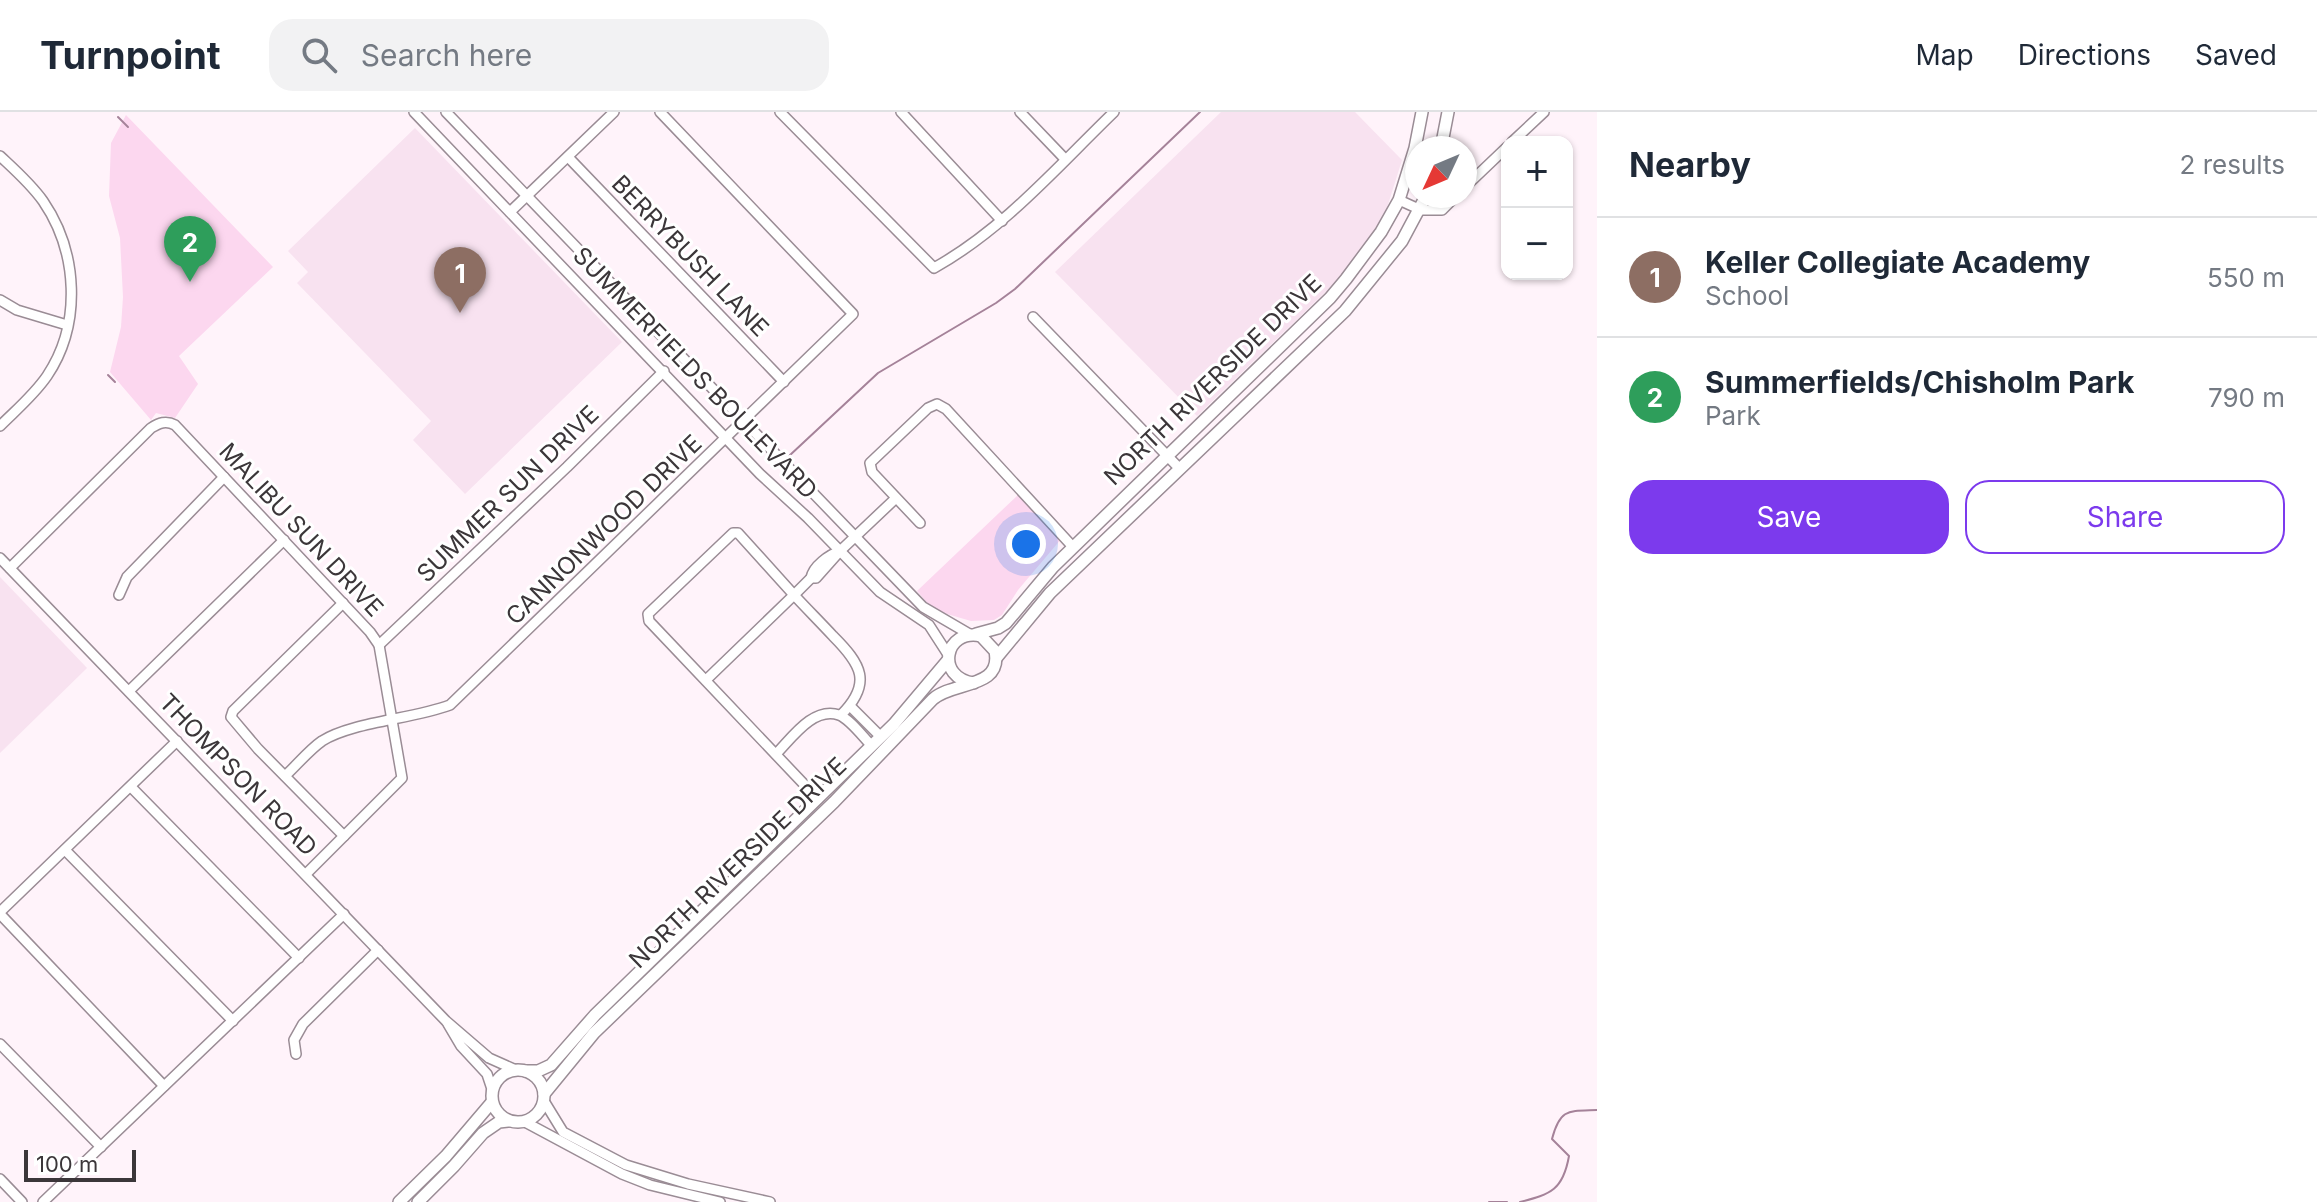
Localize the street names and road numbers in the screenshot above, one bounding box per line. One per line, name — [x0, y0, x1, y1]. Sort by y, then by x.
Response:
street label: BERRYBUSH LANE — [606, 169, 775, 342]
street label: SUMMERFIELDS BOULEVARD — [567, 241, 823, 505]
street label: NORTH RIVERSIDE DRIVE — [1098, 268, 1327, 491]
street label: SUMMER SUN DRIVE — [411, 399, 605, 588]
street label: CANNONWOOD DRIVE — [500, 429, 708, 631]
street label: MALIBU SUN DRIVE — [213, 437, 389, 623]
street label: THOMPSON ROAD — [154, 688, 323, 862]
street label: NORTH RIVERSIDE DRIVE — [623, 751, 852, 974]

